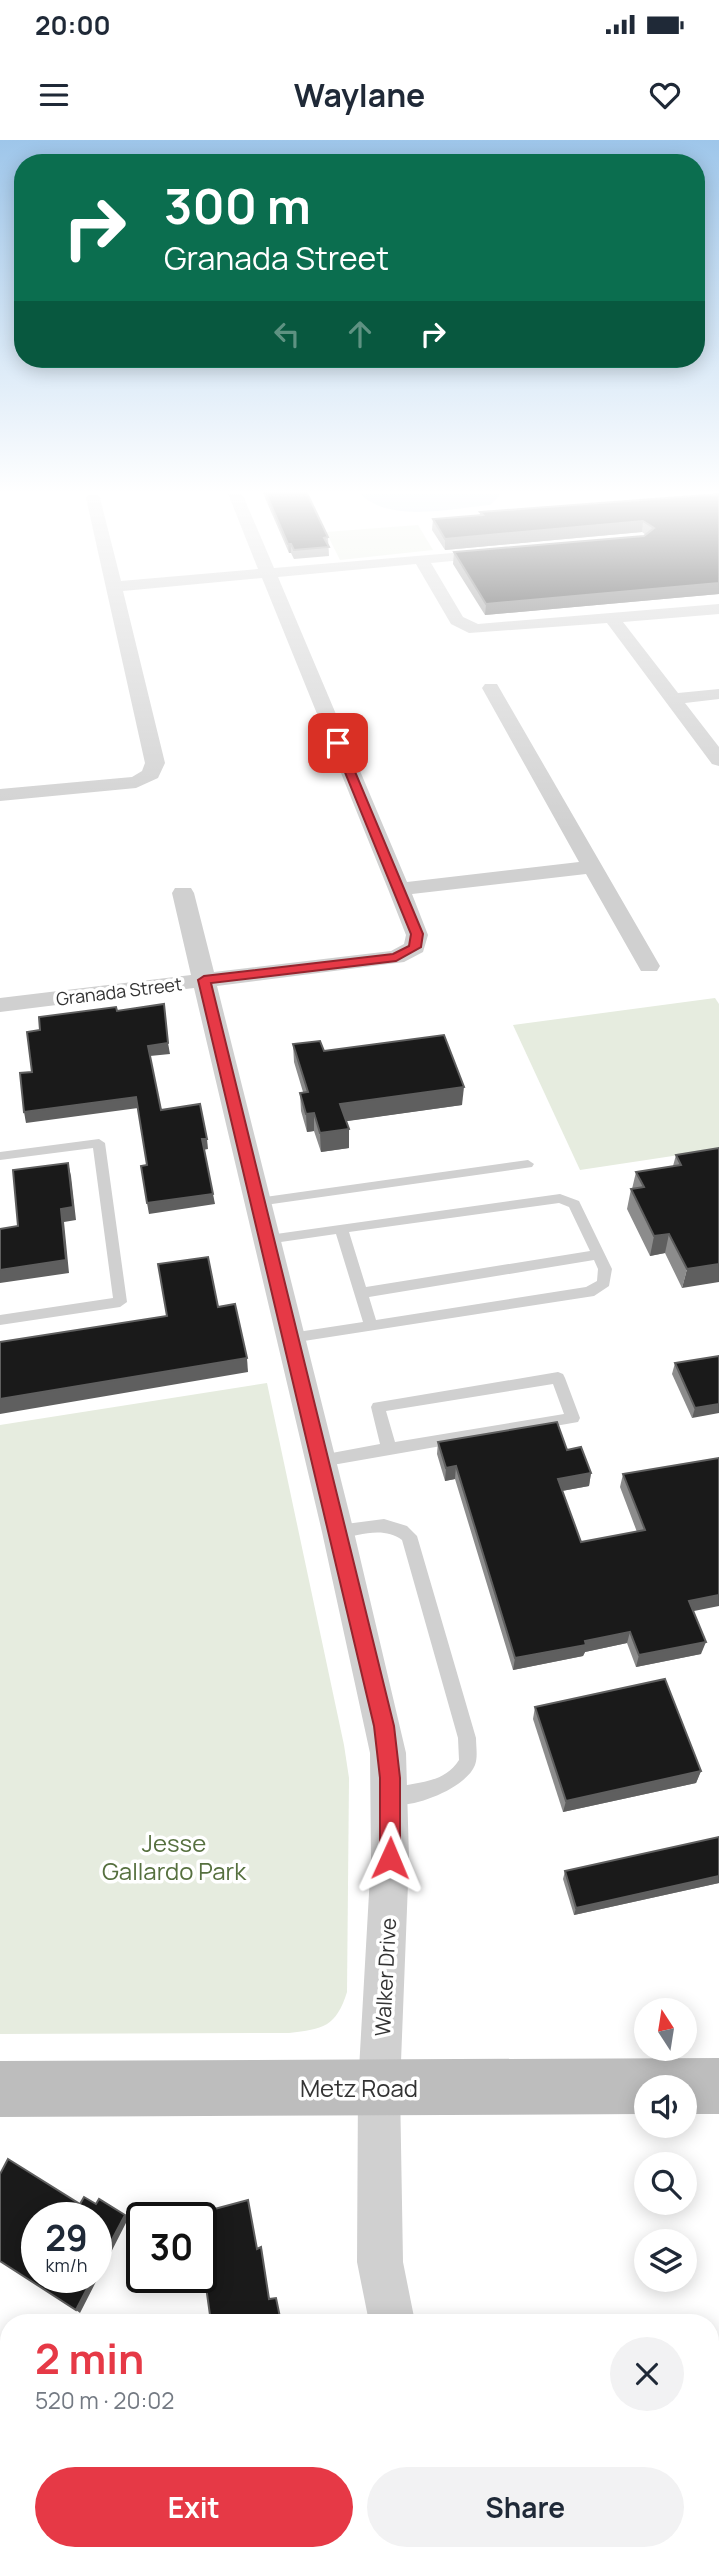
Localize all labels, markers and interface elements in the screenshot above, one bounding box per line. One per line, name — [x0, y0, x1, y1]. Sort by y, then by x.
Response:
text: 20:00 — [35, 7, 111, 43]
text: Waylane — [294, 73, 425, 117]
icon: menu — [35, 76, 73, 114]
icon: heart — [646, 76, 684, 114]
text: 300 m — [164, 172, 311, 239]
icon: right — [49, 182, 140, 273]
text: Granada Street — [164, 236, 389, 280]
icon: left — [268, 315, 306, 353]
icon: ahead — [341, 315, 379, 353]
icon: right — [414, 315, 452, 353]
pin — [308, 713, 368, 773]
icon: arrive — [319, 724, 357, 762]
street label: Granada Street — [55, 971, 183, 1011]
position arrow — [353, 1821, 427, 1895]
park label: Jesse Gallardo Park — [102, 1826, 247, 1887]
street label: Walker Drive — [368, 1917, 402, 2037]
north arrow — [634, 1998, 696, 2062]
map controls — [634, 1998, 697, 2292]
street label: Metz Road — [300, 2071, 418, 2104]
button: sound — [634, 2075, 697, 2138]
button: search — [634, 2152, 697, 2215]
speed limit sign: 30 — [126, 2202, 217, 2293]
text: 29 — [45, 2214, 88, 2262]
button: layers — [634, 2229, 697, 2292]
text: km/h — [46, 2253, 87, 2277]
text: 2 min — [35, 2329, 144, 2387]
button: close — [610, 2337, 684, 2411]
text: 520 m · 20:02 — [35, 2384, 174, 2416]
button: Exit — [35, 2467, 353, 2547]
button: Share — [367, 2467, 684, 2547]

